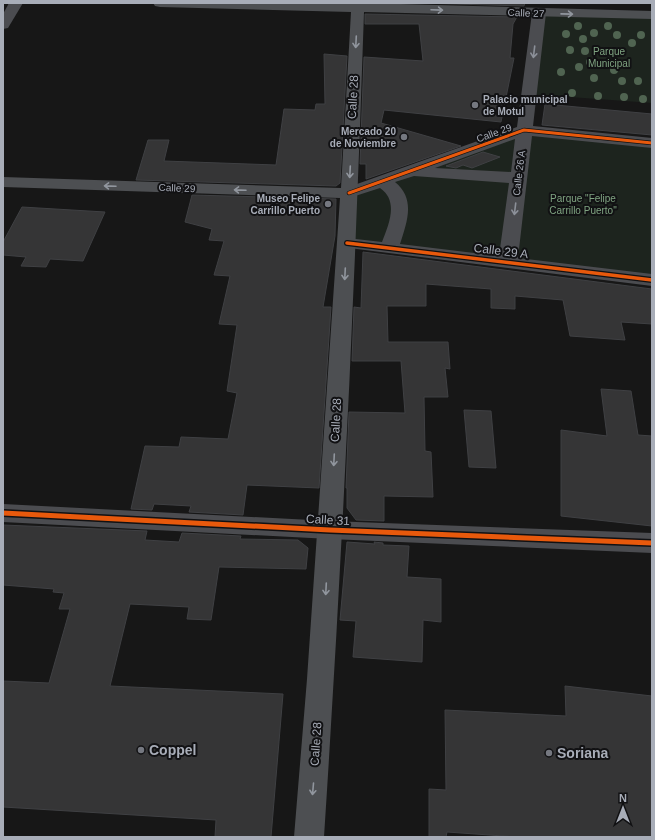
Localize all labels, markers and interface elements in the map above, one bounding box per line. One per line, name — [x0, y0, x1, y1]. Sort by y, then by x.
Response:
one-way arrow — [430, 6, 443, 14]
street label: Calle 27 — [507, 7, 545, 19]
one-way arrow — [560, 10, 573, 18]
one-way arrow — [352, 35, 360, 48]
one-way arrow — [530, 45, 538, 58]
park label: Parque Municipal — [588, 46, 630, 69]
street label: Calle 28 — [345, 74, 361, 119]
place label: Palacio municipal de Motul — [483, 94, 568, 117]
marker: Palacio municipal de Motul — [470, 100, 480, 110]
street label: Calle 29 — [475, 121, 514, 144]
place label: Mercado 20 de Noviembre — [330, 126, 396, 149]
marker: Mercado 20 de Noviembre — [399, 132, 409, 142]
street label: Calle 26 A — [511, 149, 527, 196]
one-way arrow — [346, 165, 353, 178]
one-way arrow — [104, 182, 117, 189]
street label: Calle 29 — [158, 182, 196, 194]
one-way arrow — [234, 186, 247, 193]
place label: Museo Felipe Carrillo Puerto — [251, 193, 320, 216]
park label: Parque "Felipe Carrillo Puerto" — [549, 193, 617, 216]
marker: Museo Felipe Carrillo Puerto — [323, 199, 333, 209]
one-way arrow — [511, 202, 519, 215]
street label: Calle 29 A — [473, 241, 529, 261]
one-way arrow — [341, 267, 348, 280]
street label: Calle 28 — [328, 397, 344, 442]
one-way arrow — [330, 453, 338, 466]
street label: Calle 31 — [306, 512, 351, 528]
one-way arrow — [323, 582, 330, 595]
street label: Calle 28 — [307, 721, 325, 766]
place label: Coppel — [149, 742, 196, 758]
marker: Coppel — [136, 745, 146, 755]
place label: Soriana — [557, 745, 609, 761]
marker: Soriana — [544, 748, 554, 758]
one-way arrow — [309, 782, 317, 795]
north arrow — [603, 788, 643, 828]
text: N — [619, 792, 627, 804]

